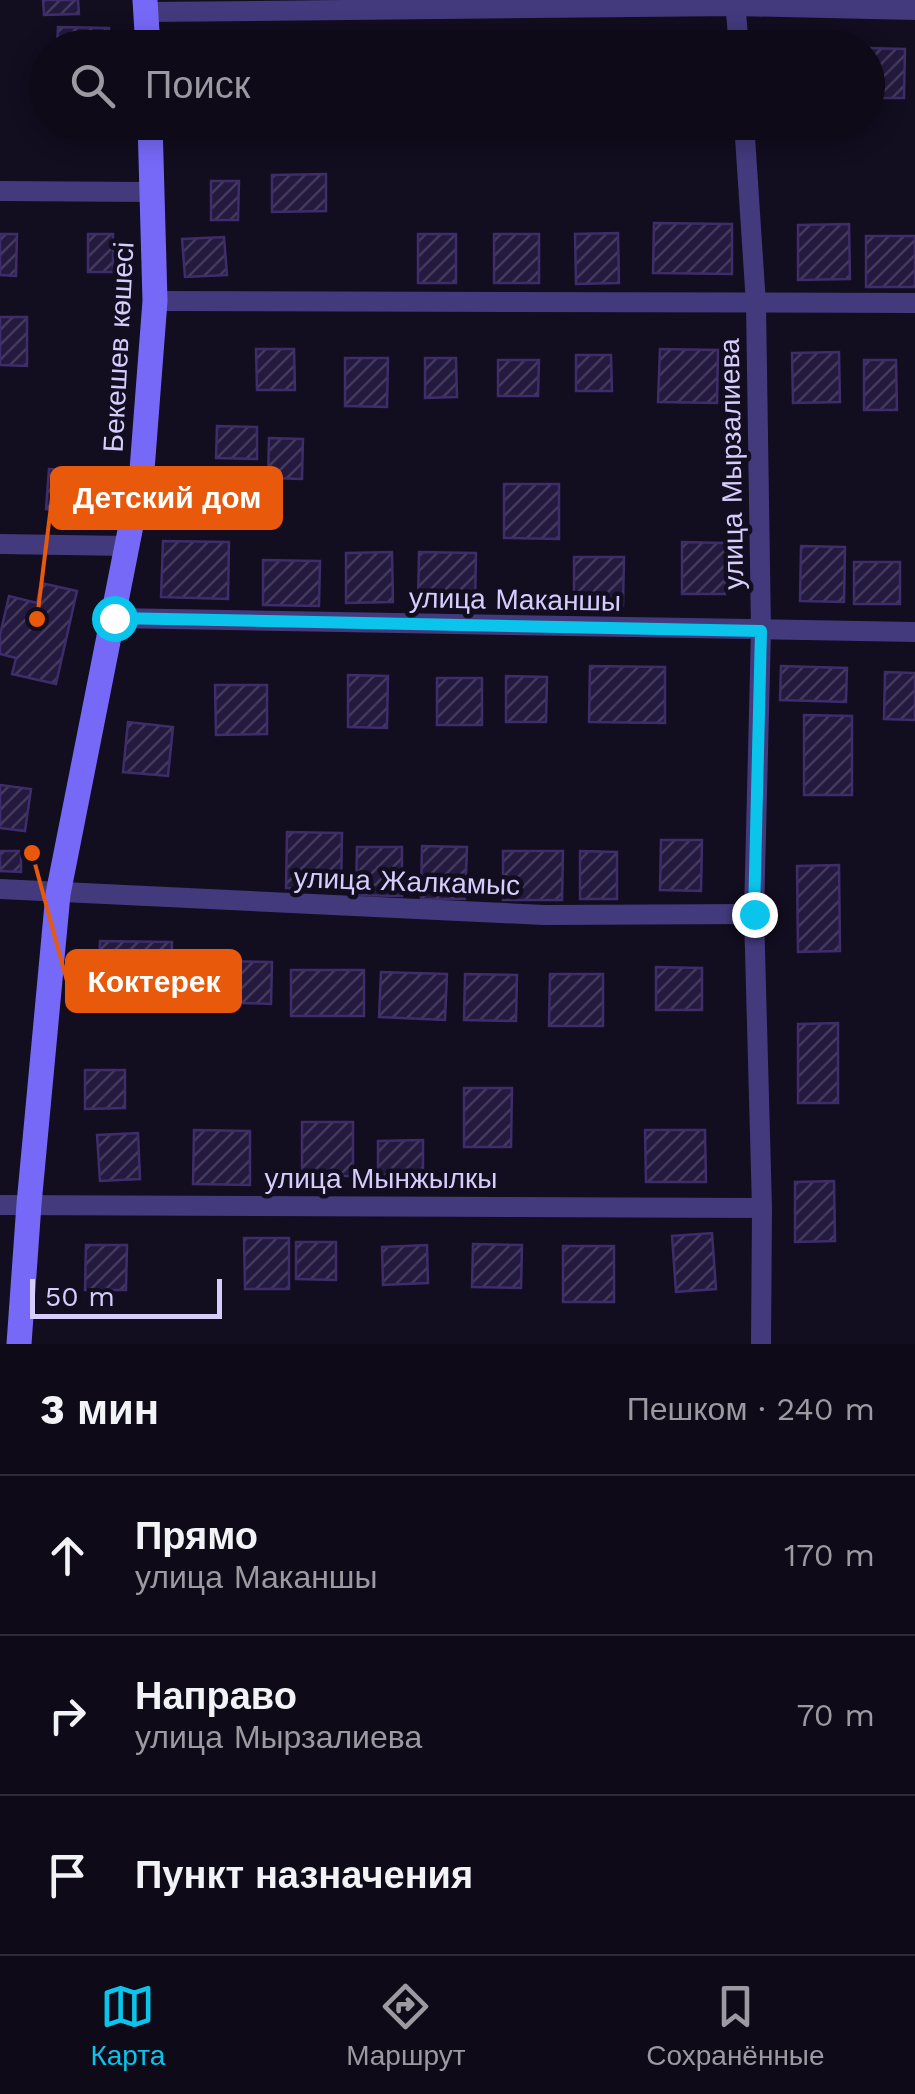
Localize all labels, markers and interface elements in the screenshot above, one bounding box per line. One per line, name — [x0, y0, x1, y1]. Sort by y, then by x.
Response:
search box — [30, 30, 885, 140]
icon: search — [65, 58, 120, 113]
text: Поиск — [145, 63, 250, 107]
street label: Бекешев көшесі — [97, 241, 140, 453]
street label: улица Мырзалиева — [713, 338, 750, 590]
callout: Детский дом — [52, 468, 281, 528]
text: Детский дом — [73, 480, 261, 515]
street label: улица Маканшы — [409, 581, 621, 618]
route start — [92, 596, 138, 642]
street label: улица Жалкамыс — [293, 861, 521, 902]
route end — [732, 892, 778, 938]
callout: Коктерек — [67, 951, 240, 1011]
text: Коктерек — [87, 964, 222, 999]
street label: улица Мынжылкы — [264, 1162, 498, 1195]
scale bar — [30, 1274, 222, 1318]
text: 50 m — [45, 1280, 115, 1313]
text: 3 мин — [40, 1385, 159, 1434]
text: Пешком · 240 m — [627, 1390, 875, 1428]
text: Прямо — [135, 1514, 258, 1558]
icon: ahead — [40, 1528, 95, 1583]
text: 170 m — [784, 1536, 875, 1574]
text: улица Маканшы — [135, 1558, 378, 1596]
text: Направо — [135, 1674, 297, 1718]
icon: right — [40, 1688, 95, 1743]
text: 70 m — [796, 1696, 875, 1734]
text: улица Мырзалиева — [135, 1718, 422, 1756]
icon: arrive — [40, 1848, 95, 1903]
text: Пункт назначения — [135, 1853, 473, 1897]
tab: Карта — [90, 1979, 165, 2072]
tab: Маршрут — [346, 1979, 465, 2072]
tab: Сохранённые — [646, 1979, 825, 2072]

